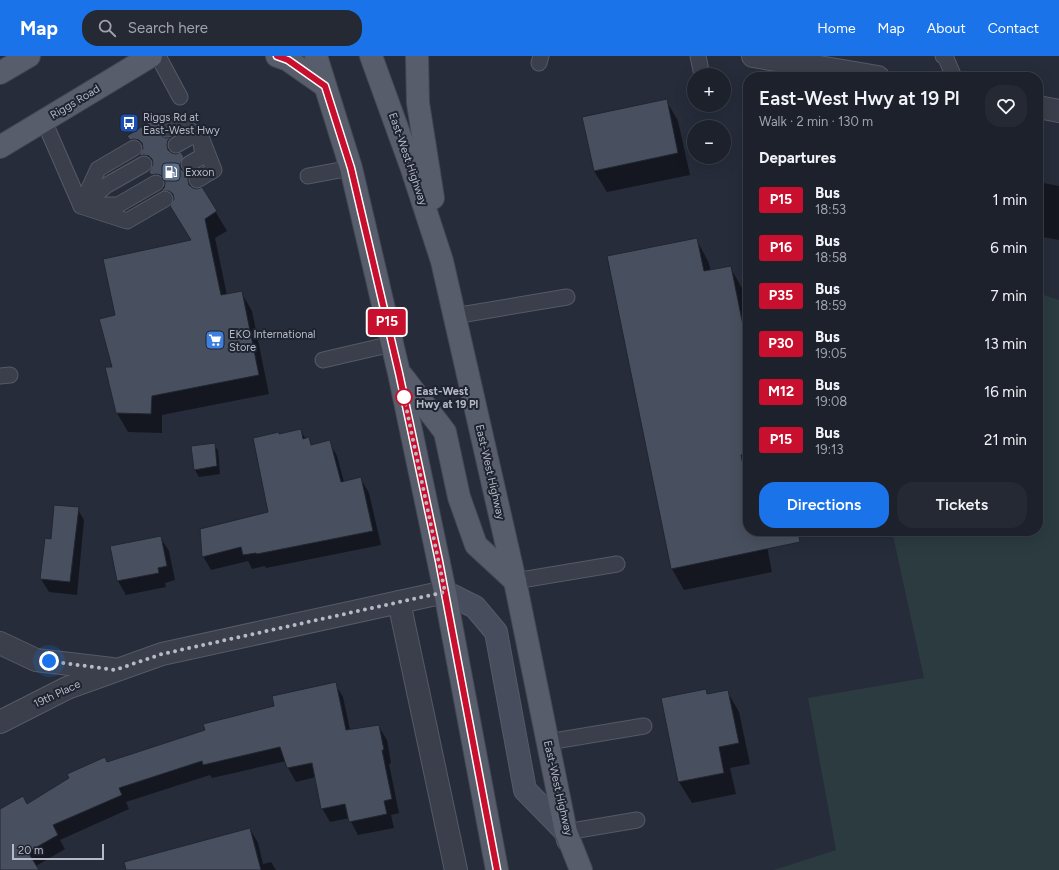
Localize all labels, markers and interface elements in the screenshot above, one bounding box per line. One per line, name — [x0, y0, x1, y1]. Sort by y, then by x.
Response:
search box — [82, 10, 362, 46]
text: Map — [20, 17, 58, 40]
icon: search — [96, 17, 118, 39]
text: Search here — [128, 19, 208, 37]
text: Home — [817, 20, 856, 37]
text: Map — [878, 20, 905, 37]
text: About — [927, 20, 966, 37]
text: Contact — [988, 20, 1039, 37]
map controls — [687, 68, 731, 164]
button: + — [687, 68, 731, 112]
street label: Riggs Road — [48, 82, 102, 122]
button: heart — [985, 85, 1027, 127]
text: East-West Hwy at 19 Pl — [759, 87, 960, 110]
place label: Riggs Rd at East-West Hwy — [143, 111, 220, 137]
street label: East-West Highway — [386, 111, 430, 207]
bus stop icon: Riggs Rd at East-West Hwy — [118, 112, 140, 134]
text: Walk · 2 min · 130 m — [759, 114, 873, 129]
button: − — [687, 120, 731, 164]
text: Departures — [759, 149, 836, 167]
fuel station icon: Exxon — [160, 161, 182, 183]
place label: Exxon — [185, 166, 214, 179]
text: Bus — [815, 184, 840, 202]
text: P15 — [770, 191, 792, 208]
text: 1 min — [992, 191, 1027, 209]
text: 18:53 — [815, 202, 846, 217]
text: Bus — [815, 232, 840, 250]
text: P16 — [770, 239, 792, 256]
text: 6 min — [990, 239, 1027, 257]
text: 18:58 — [815, 250, 847, 265]
text: Bus — [815, 280, 840, 298]
text: P35 — [769, 287, 793, 304]
text: 7 min — [991, 287, 1027, 305]
text: 18:59 — [815, 298, 846, 313]
line badge: P15 — [364, 309, 410, 335]
text: P15 — [376, 313, 398, 330]
place label: EKO International Store — [229, 328, 315, 354]
text: Bus — [815, 328, 840, 346]
supermarket icon: EKO International Store — [204, 329, 226, 351]
text: P30 — [768, 335, 794, 352]
text: 13 min — [984, 335, 1027, 353]
text: 19:05 — [815, 346, 847, 361]
text: Bus — [815, 376, 840, 394]
text: M12 — [768, 383, 794, 400]
text: 16 min — [984, 383, 1027, 401]
place label: East-West Hwy at 19 Pl — [416, 385, 479, 411]
marker: East-West Hwy at 19 Pl — [395, 388, 413, 406]
text: 19:08 — [815, 394, 847, 409]
street label: East-West Highway — [473, 423, 507, 521]
text: Bus — [815, 424, 840, 442]
text: P15 — [770, 431, 792, 448]
text: 21 min — [984, 431, 1027, 449]
text: 19:13 — [815, 442, 843, 457]
button: Directions — [759, 482, 889, 528]
button: Tickets — [897, 482, 1027, 528]
your location — [39, 651, 59, 671]
street label: 19th Place — [32, 678, 82, 710]
street label: East-West Highway — [541, 739, 575, 837]
scale bar — [12, 842, 104, 861]
text: 20 m — [18, 844, 43, 857]

